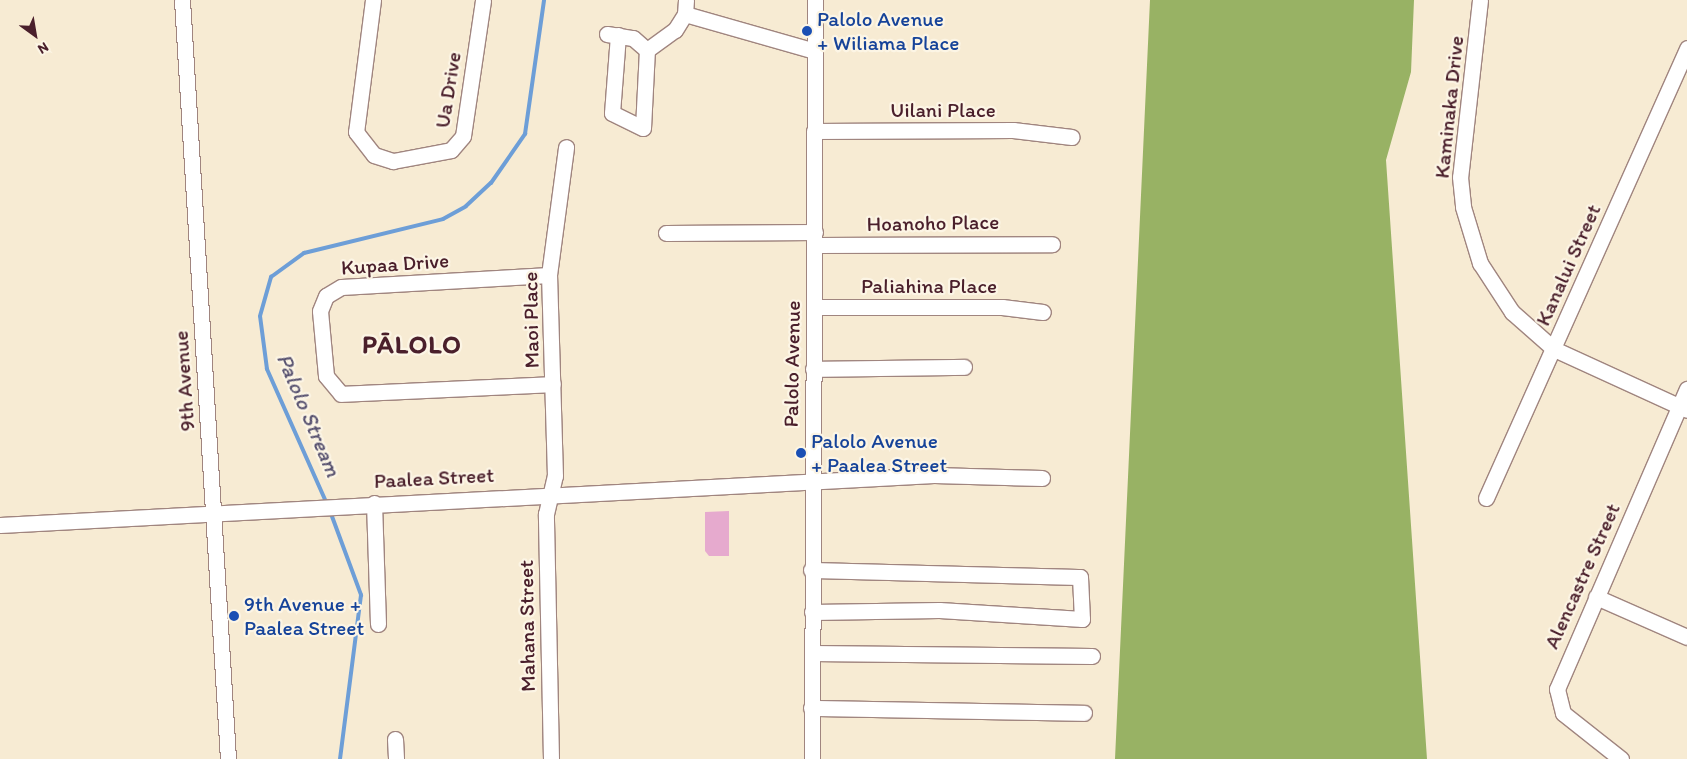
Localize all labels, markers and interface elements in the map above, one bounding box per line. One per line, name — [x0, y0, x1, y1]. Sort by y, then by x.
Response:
place label: Palolo Avenue + Wiliama Place — [817, 6, 960, 56]
north arrow — [10, 10, 60, 60]
marker: Palolo Avenue + Wiliama Place — [801, 25, 813, 37]
street label: Kaminaka Drive — [1429, 34, 1469, 180]
text: N — [35, 38, 52, 58]
street label: Ua Drive — [430, 50, 466, 130]
street label: Uilani Place — [890, 97, 996, 123]
street label: Kanalui Street — [1530, 201, 1606, 329]
street label: Hoanoho Place — [866, 209, 1000, 237]
street label: Kupaa Drive — [340, 248, 450, 280]
street label: Maoi Place — [518, 271, 544, 369]
street label: Paliahina Place — [861, 273, 997, 299]
street label: Palolo Avenue — [778, 301, 806, 427]
district label: PĀLOLO — [361, 329, 463, 361]
street label: 9th Avenue — [168, 330, 200, 432]
water label: Palolo Stream — [271, 349, 347, 481]
place label: Palolo Avenue + Paalea Street — [811, 428, 947, 478]
marker: Palolo Avenue + Paalea Street — [795, 447, 807, 459]
street label: Paalea Street — [374, 462, 494, 494]
street label: Alencastre Street — [1539, 499, 1625, 653]
street label: Mahana Street — [513, 560, 541, 692]
place label: 9th Avenue + Paalea Street — [244, 591, 364, 641]
marker: 9th Avenue + Paalea Street — [228, 610, 240, 622]

